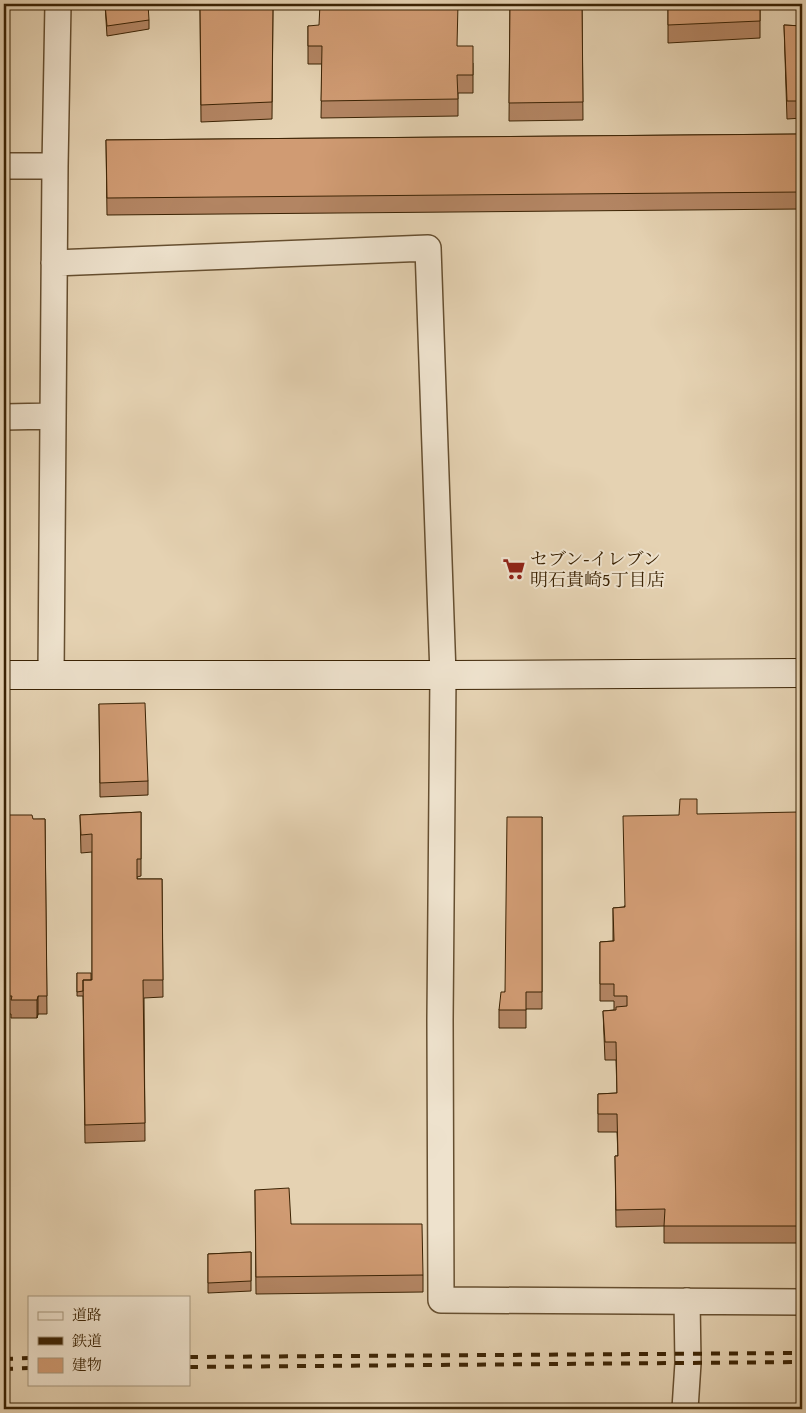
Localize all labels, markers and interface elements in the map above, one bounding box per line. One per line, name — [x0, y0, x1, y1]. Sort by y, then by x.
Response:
place label: セブン-イレブン 明石貴崎5丁目店 — [530, 545, 665, 593]
supermarket icon: セブン-イレブン 明石貴崎5丁目店 — [501, 556, 527, 582]
legend — [28, 1296, 190, 1386]
text: 道路 — [72, 1304, 102, 1325]
text: 鉄道 — [72, 1330, 102, 1351]
text: 建物 — [72, 1354, 102, 1375]

